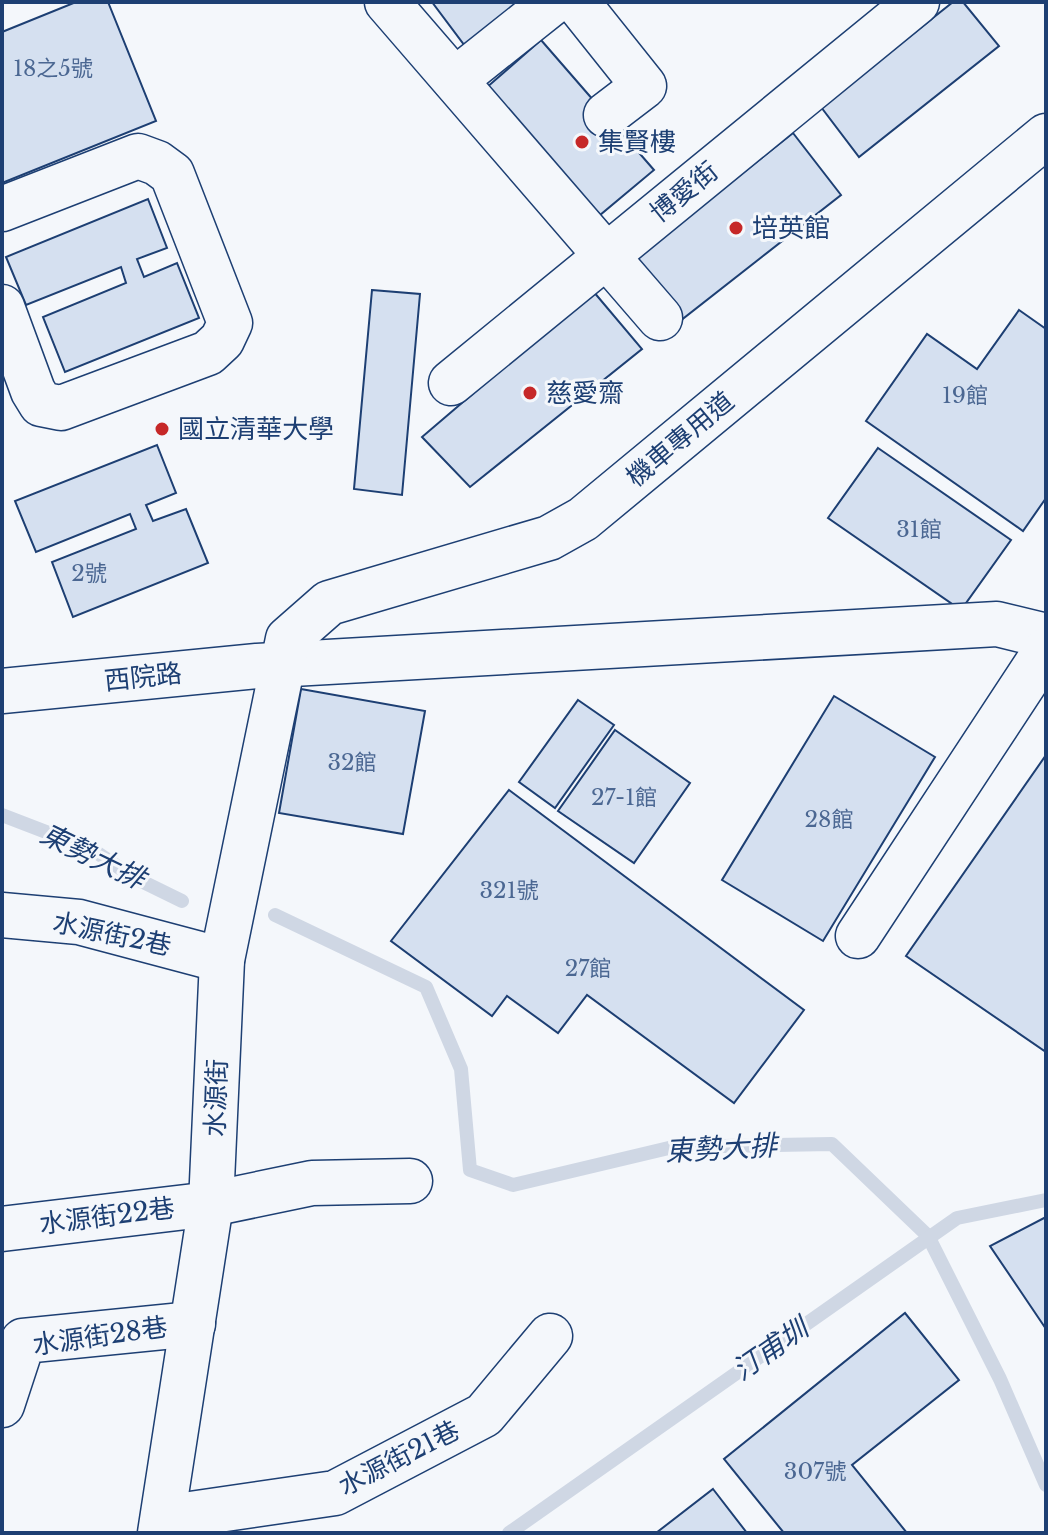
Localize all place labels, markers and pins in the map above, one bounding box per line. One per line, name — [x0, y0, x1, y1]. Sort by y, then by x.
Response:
place label: 集賢樓 — [598, 126, 676, 158]
marker: 集賢樓 — [573, 133, 591, 151]
place label: 培英館 — [752, 212, 830, 244]
marker: 培英館 — [727, 219, 745, 237]
place label: 慈愛齋 — [546, 377, 624, 409]
marker: 慈愛齋 — [521, 384, 539, 402]
place label: 國立清華大學 — [178, 413, 334, 445]
marker: 國立清華大學 — [153, 420, 171, 438]

